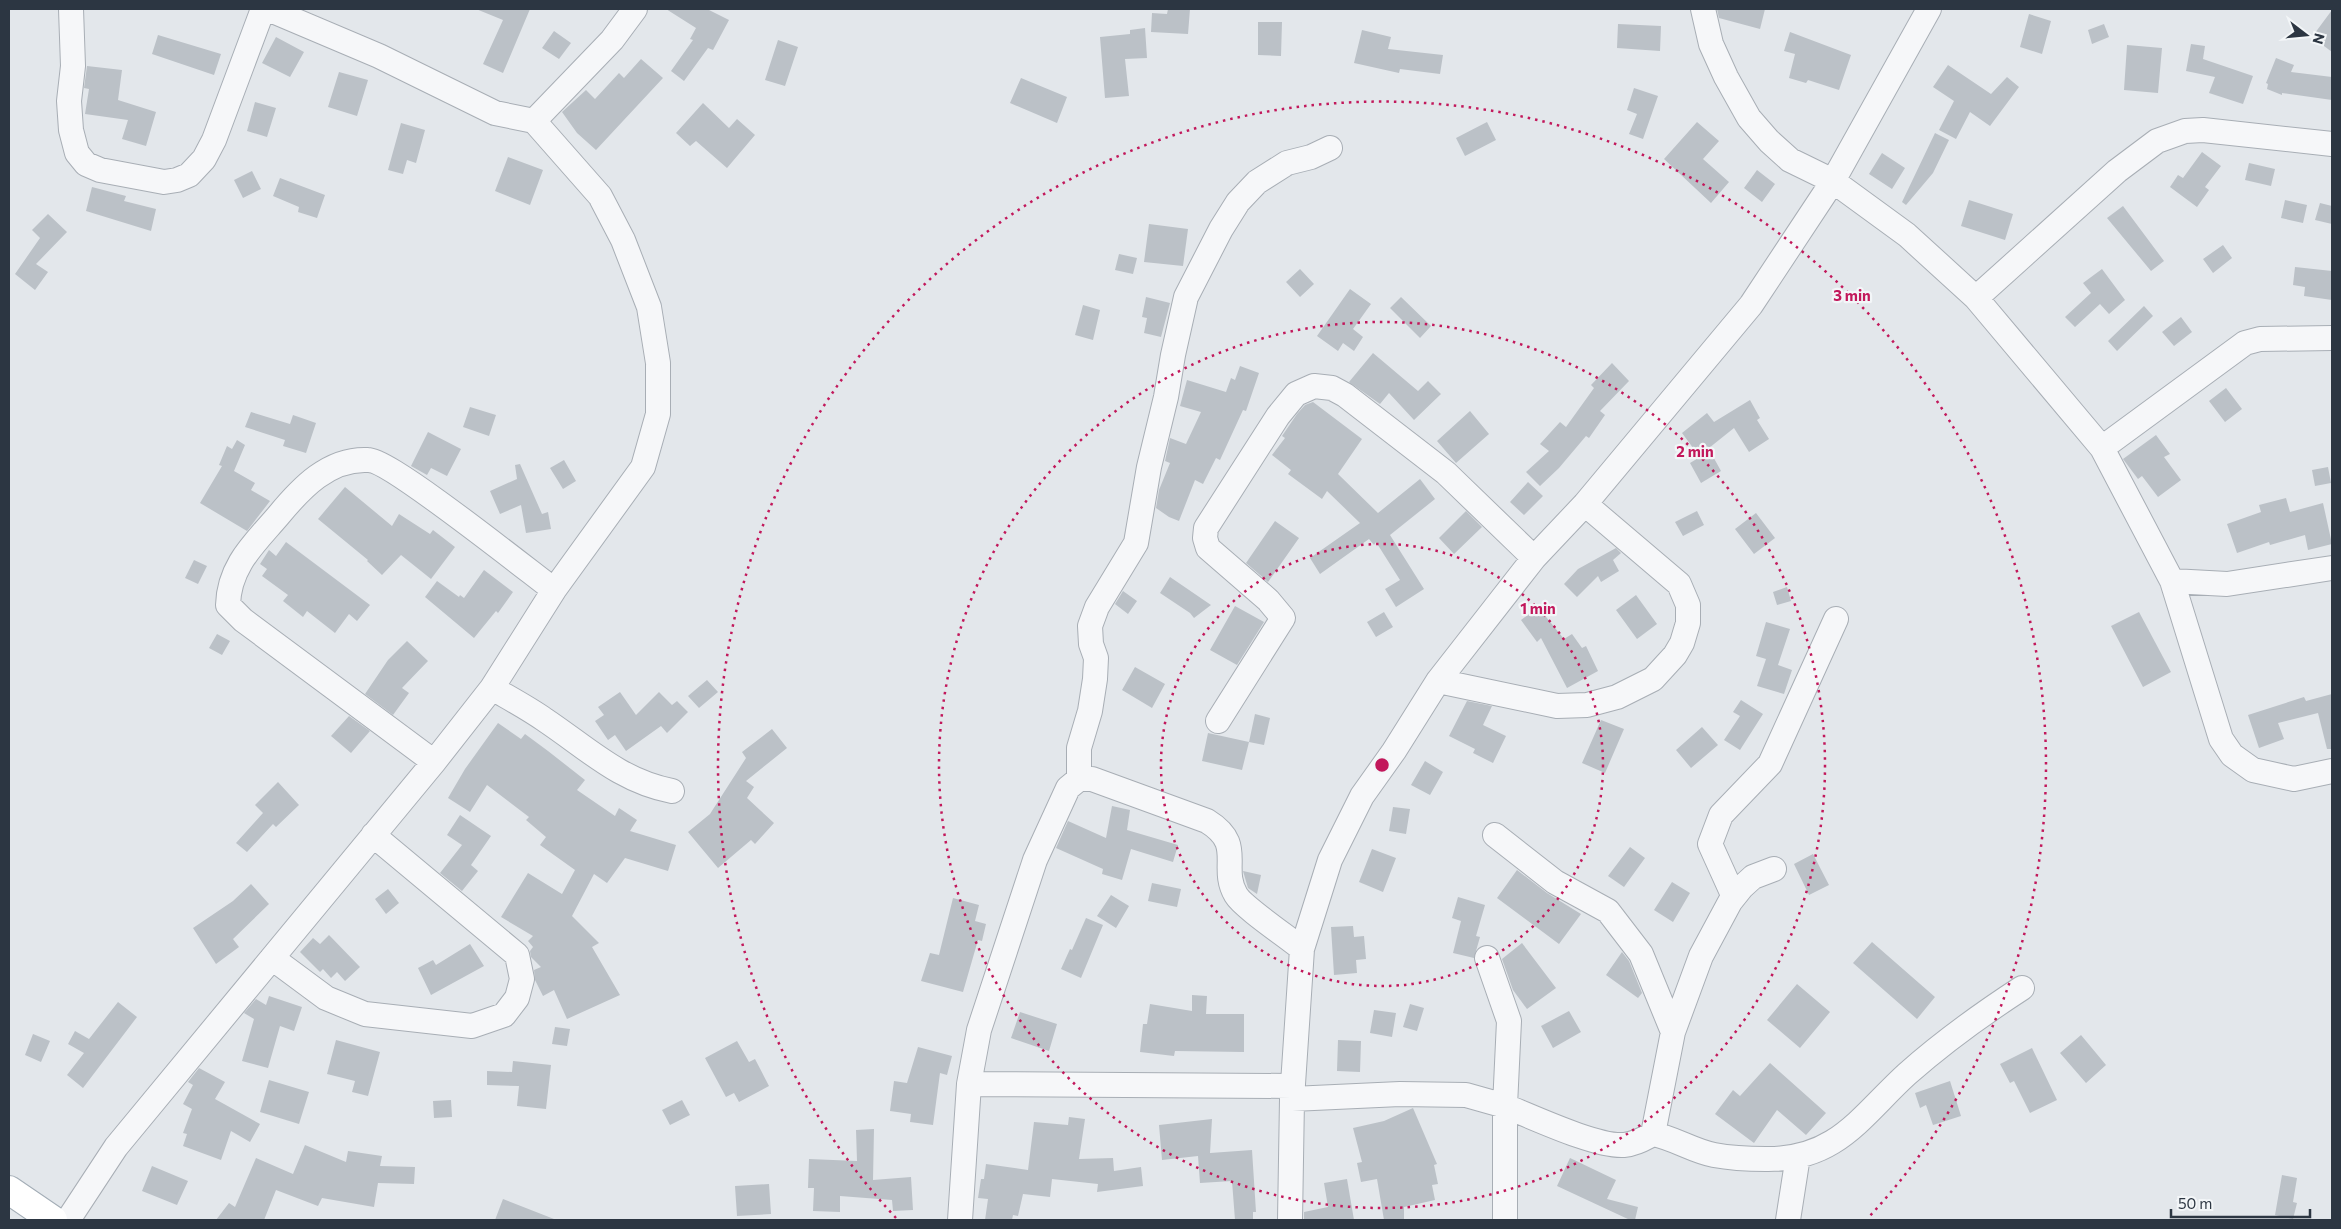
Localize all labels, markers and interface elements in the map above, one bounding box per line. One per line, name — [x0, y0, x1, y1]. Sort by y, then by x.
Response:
north arrow — [2281, 10, 2331, 60]
text: N — [2309, 31, 2329, 46]
text: 3 min — [1833, 286, 1871, 304]
text: 2 min — [1676, 442, 1714, 460]
text: 1 min — [1520, 599, 1556, 617]
centre of rings — [1373, 756, 1391, 774]
scale bar — [2171, 1186, 2310, 1218]
text: 50 m — [2178, 1194, 2212, 1212]

